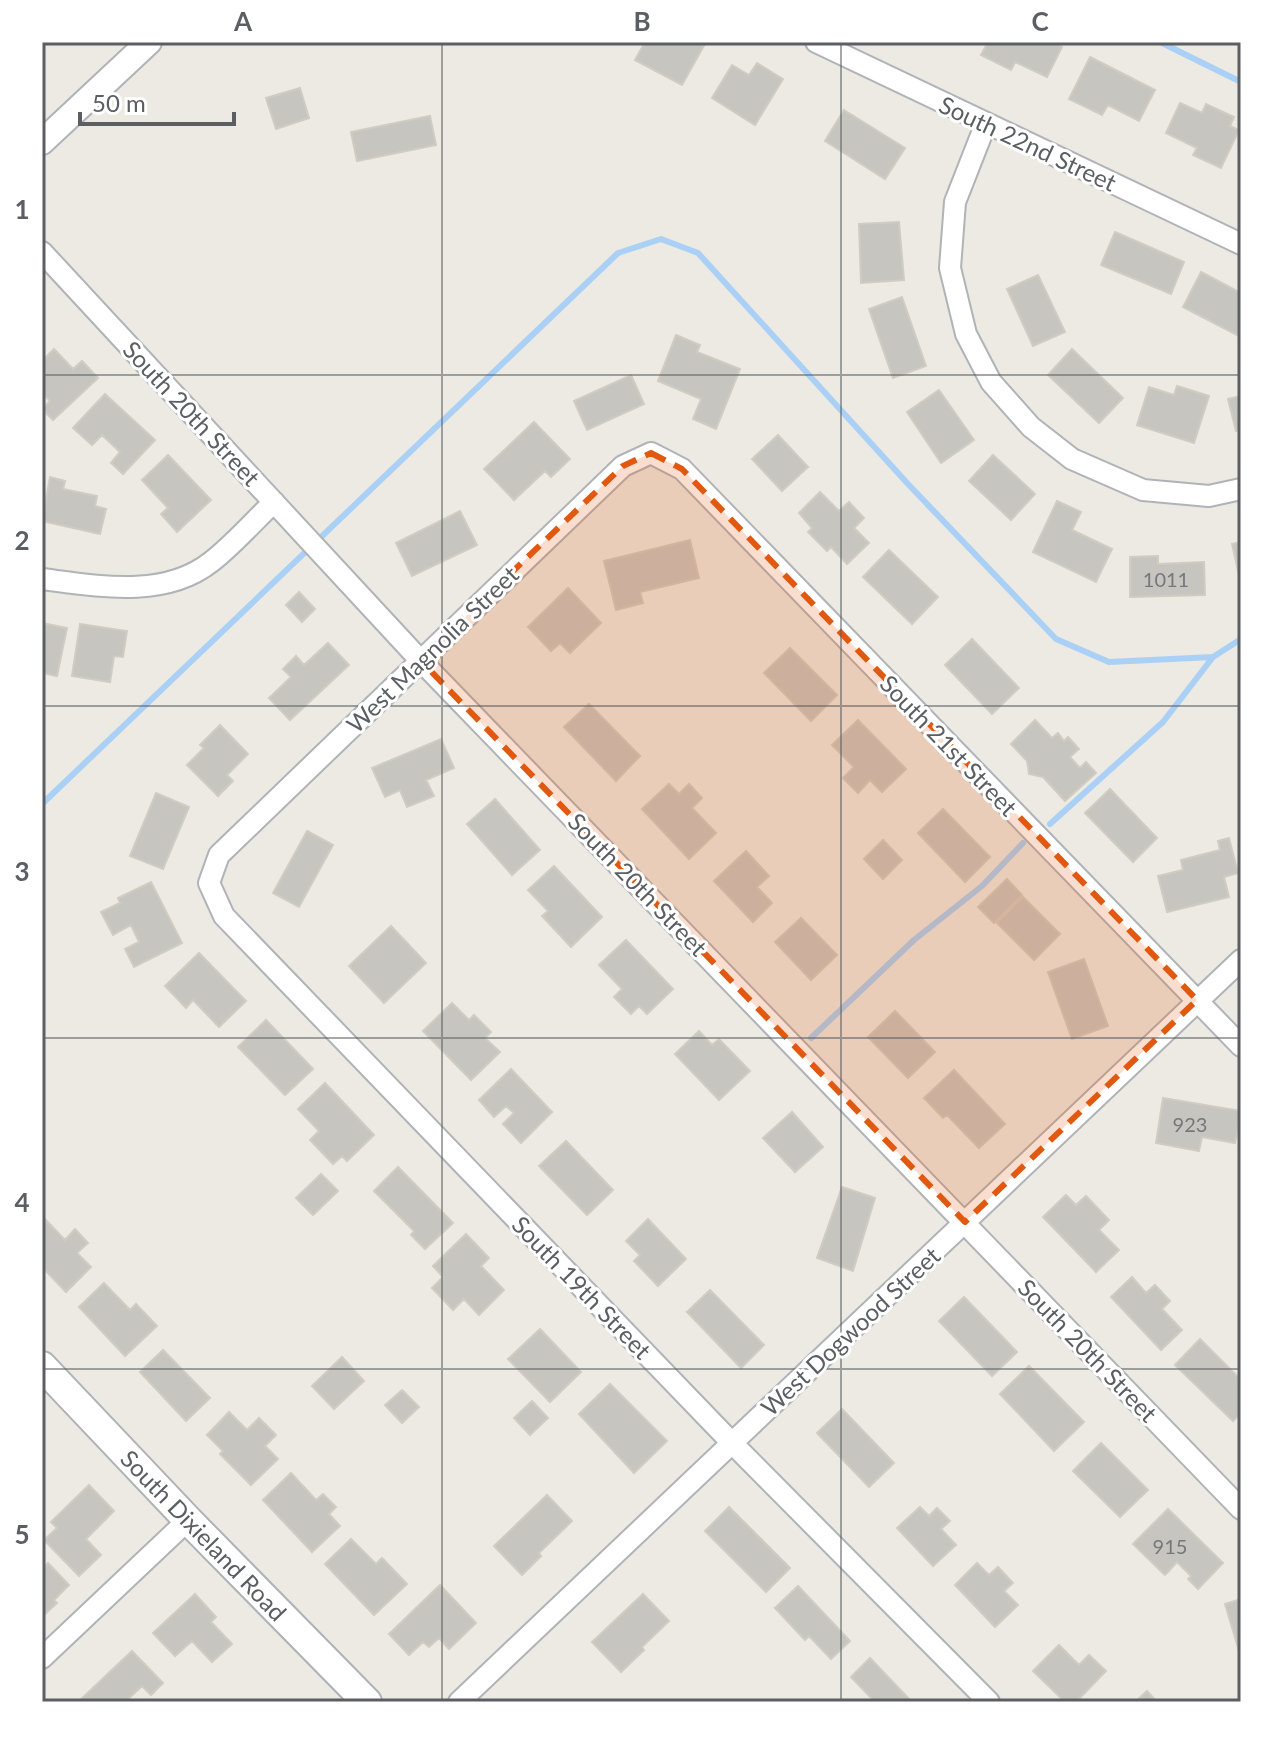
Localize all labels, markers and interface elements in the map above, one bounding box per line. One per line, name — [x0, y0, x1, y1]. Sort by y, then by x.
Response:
text: A — [233, 5, 253, 37]
text: B — [633, 5, 651, 37]
text: C — [1031, 5, 1049, 37]
scale bar — [80, 76, 234, 126]
text: 50 m — [92, 88, 146, 117]
street label: South 22nd Street — [935, 89, 1122, 197]
text: 1 — [14, 193, 30, 225]
street label: South 20th Street — [118, 335, 267, 492]
text: 2 — [14, 524, 30, 556]
street label: West Magnolia Street — [340, 559, 524, 738]
house number: 1011 — [1143, 567, 1189, 591]
street label: South 21st Street — [875, 669, 1024, 822]
street label: South 20th Street — [563, 807, 714, 962]
text: 3 — [14, 855, 30, 887]
house number: 923 — [1173, 1112, 1207, 1136]
text: 4 — [14, 1186, 30, 1218]
street label: South 19th Street — [507, 1210, 658, 1365]
street label: West Dogwood Street — [755, 1240, 946, 1421]
street label: South 20th Street — [1013, 1273, 1164, 1428]
street label: South Dixieland Road — [115, 1444, 293, 1626]
text: 5 — [14, 1518, 30, 1550]
house number: 915 — [1153, 1534, 1187, 1558]

